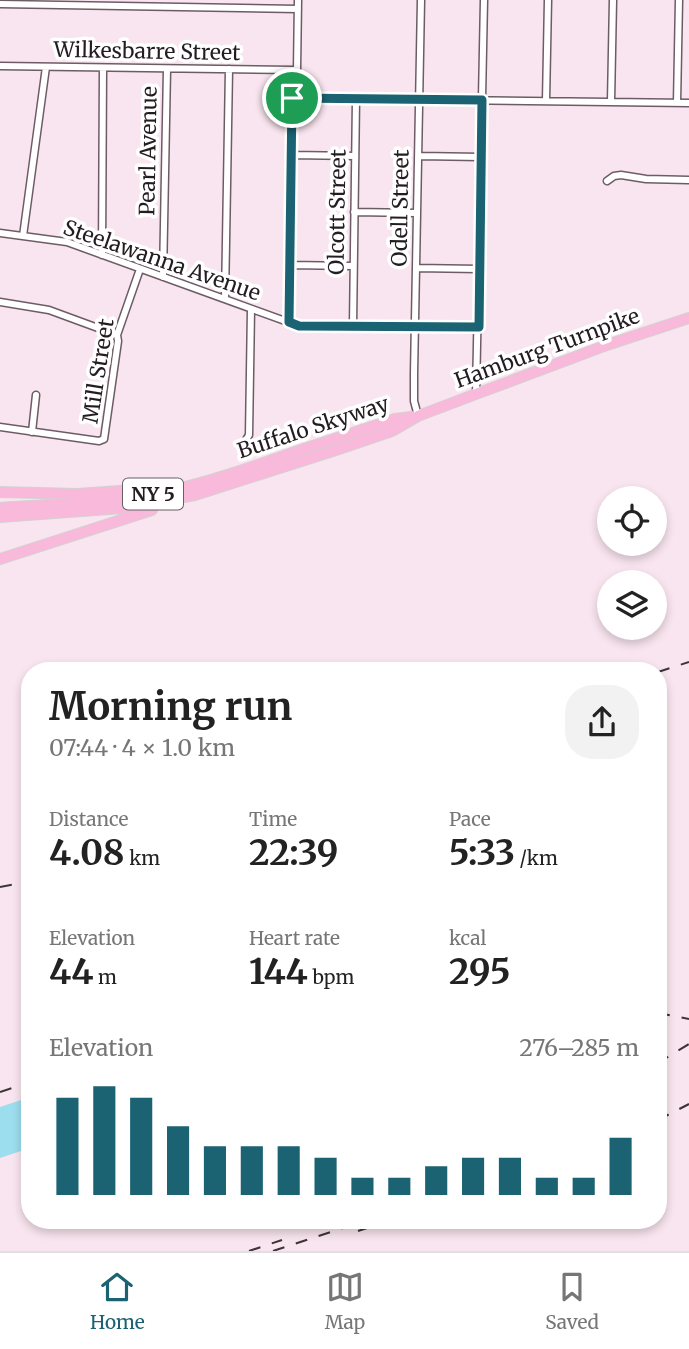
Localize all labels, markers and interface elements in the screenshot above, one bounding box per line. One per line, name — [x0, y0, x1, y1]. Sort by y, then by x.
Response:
street label: Wilkesbarre Street — [52, 36, 241, 66]
pin — [262, 68, 322, 128]
icon: arrive — [273, 79, 311, 117]
street label: Pearl Avenue — [133, 86, 163, 216]
street label: Olcott Street — [322, 149, 352, 275]
street label: Odell Street — [385, 149, 415, 267]
street label: Steelawanna Avenue — [60, 214, 264, 306]
street label: Hamburg Turnpike — [451, 302, 643, 394]
street label: Mill Street — [76, 317, 120, 425]
street label: Buffalo Skyway — [234, 390, 393, 464]
road number: NY 5 — [123, 478, 183, 509]
map controls — [597, 486, 667, 640]
button: locate — [597, 486, 667, 556]
button: layers — [597, 570, 667, 640]
text: Morning run — [49, 683, 292, 730]
button: share — [565, 685, 639, 759]
text: 07:44 · 4 × 1.0 km — [49, 733, 235, 762]
text: Distance — [49, 807, 128, 831]
text: Time — [249, 807, 297, 831]
text: Pace — [449, 807, 491, 831]
text: 4.08 — [49, 831, 125, 875]
text: 22:39 — [249, 831, 338, 875]
text: 5:33 — [449, 831, 515, 875]
text: km — [125, 846, 160, 870]
text: /km — [515, 846, 558, 870]
text: Elevation — [49, 926, 135, 950]
text: Heart rate — [249, 926, 340, 950]
text: kcal — [449, 926, 486, 950]
text: 44 — [49, 950, 94, 994]
text: 144 — [249, 950, 308, 994]
text: 295 — [449, 950, 510, 994]
text: m — [94, 965, 117, 989]
text: bpm — [308, 965, 354, 989]
text: Elevation — [49, 1033, 153, 1062]
text: 276–285 m — [519, 1033, 639, 1062]
tab: Home — [90, 1268, 145, 1334]
tab: Map — [325, 1268, 365, 1334]
tab: Saved — [545, 1268, 599, 1334]

